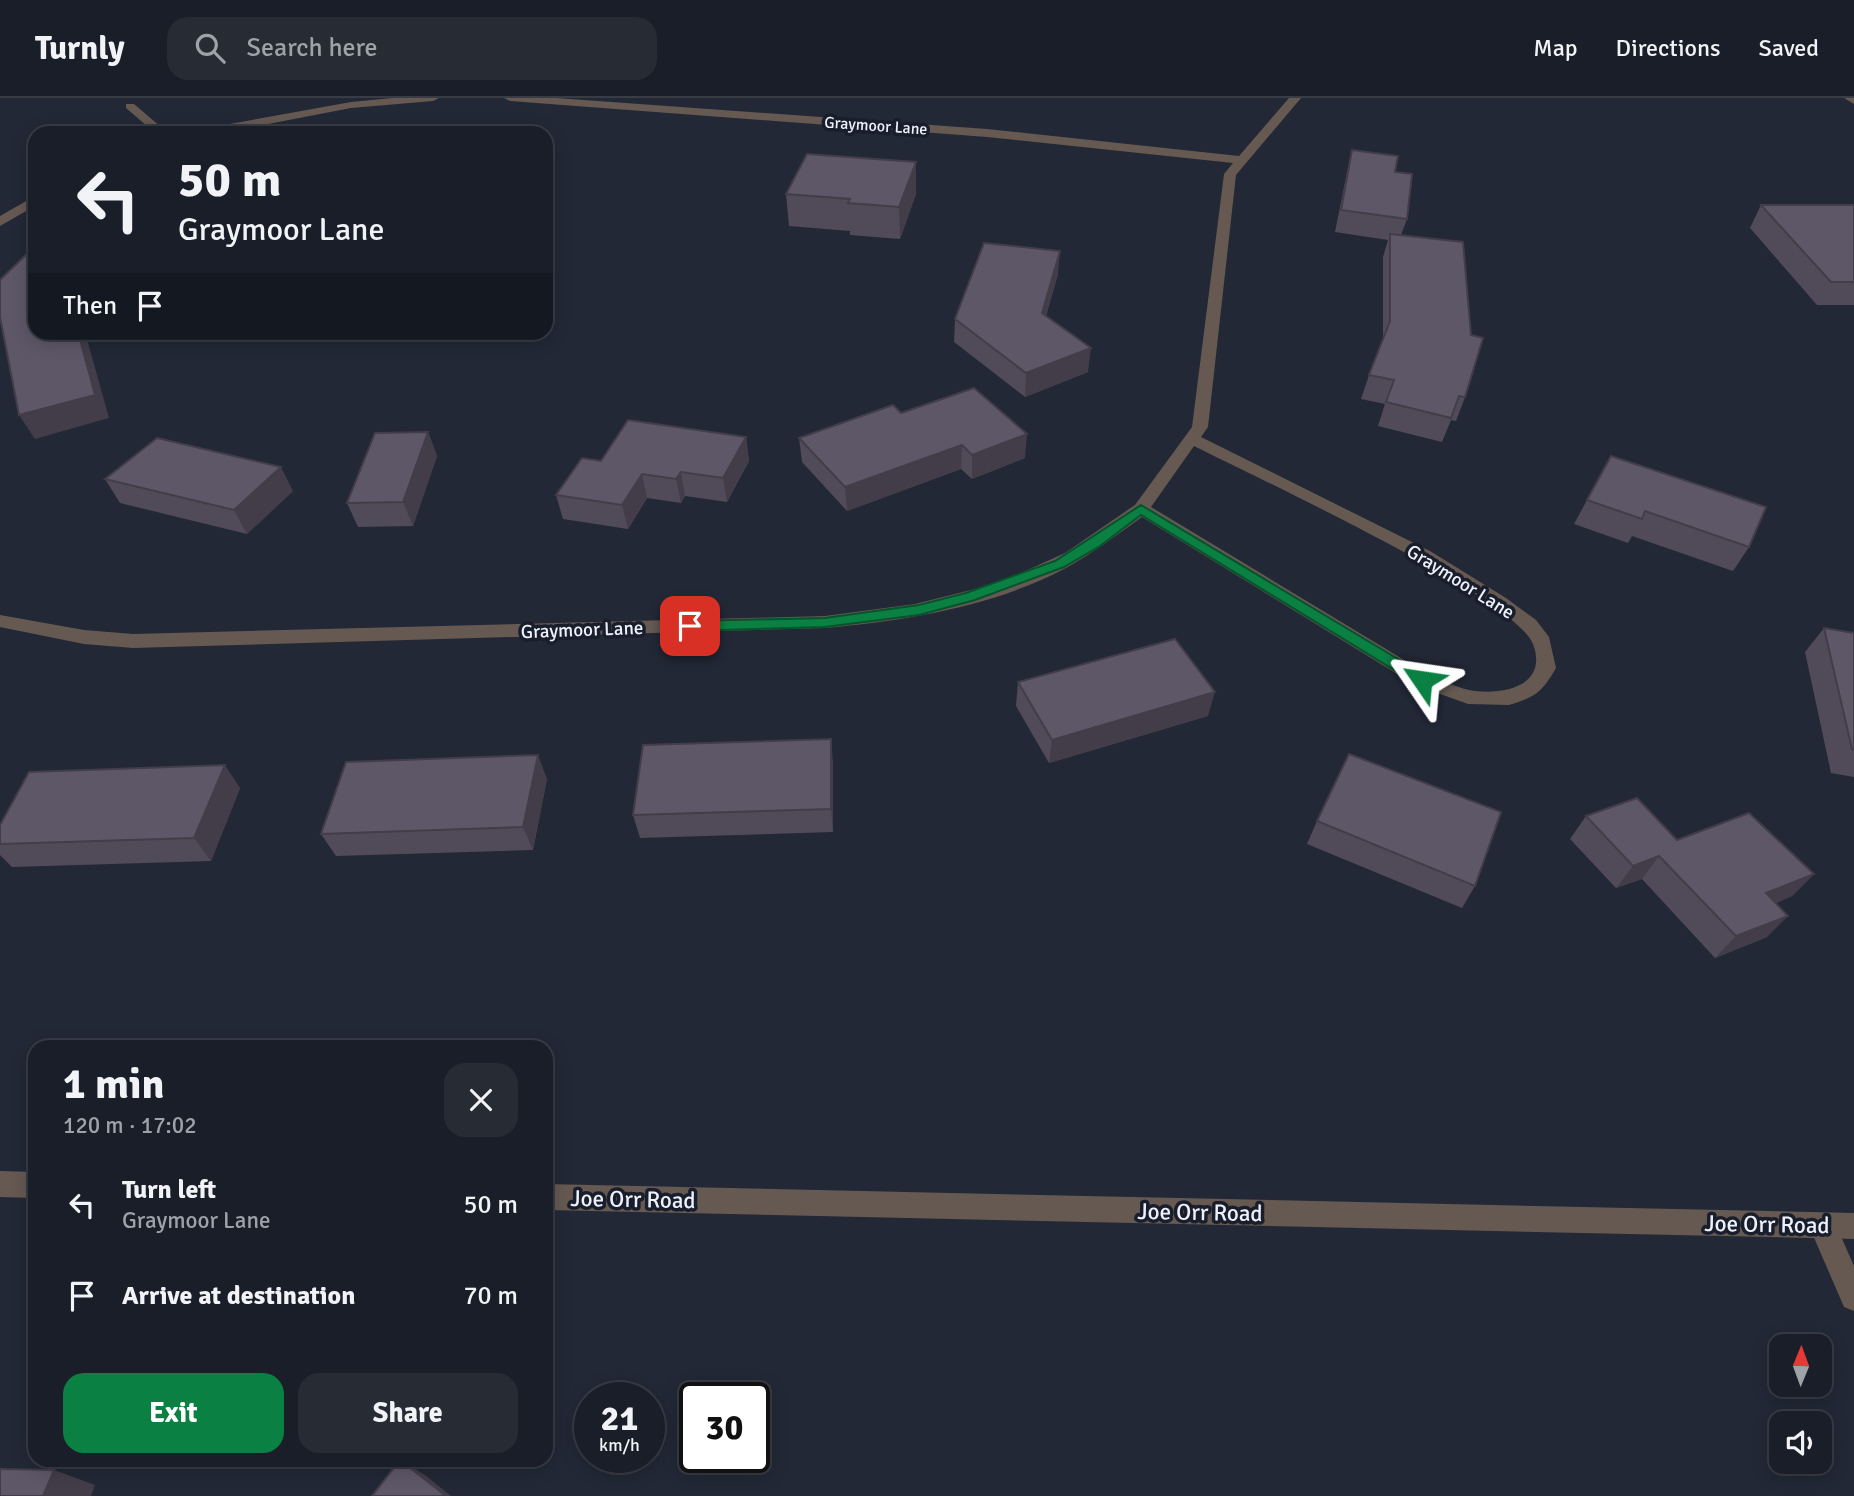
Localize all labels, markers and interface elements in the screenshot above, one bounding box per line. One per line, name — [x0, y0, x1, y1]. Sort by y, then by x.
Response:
search box — [167, 17, 657, 80]
text: Turnly — [35, 28, 125, 69]
icon: search — [191, 29, 229, 67]
text: Search here — [247, 32, 378, 64]
text: Map — [1533, 33, 1578, 63]
text: Directions — [1616, 33, 1721, 63]
text: Saved — [1759, 33, 1819, 63]
street label: Graymoor Lane — [824, 112, 928, 140]
text: 50 m — [178, 150, 281, 210]
icon: left — [63, 154, 154, 245]
text: Graymoor Lane — [178, 210, 385, 249]
icon: arrive — [131, 287, 169, 325]
text: Then — [63, 290, 117, 322]
street label: Graymoor Lane — [1402, 539, 1519, 625]
pin — [660, 596, 720, 656]
icon: arrive — [671, 607, 709, 645]
street label: Graymoor Lane — [520, 616, 644, 644]
position arrow — [1385, 643, 1459, 717]
text: 1 min — [63, 1059, 164, 1110]
button: close — [444, 1063, 518, 1137]
text: 120 m · 17:02 — [63, 1111, 197, 1140]
text: Turn left — [122, 1174, 216, 1206]
street label: Joe Orr Road — [570, 1184, 696, 1215]
icon: left — [63, 1186, 101, 1224]
text: 50 m — [463, 1189, 518, 1221]
street label: Joe Orr Road — [1137, 1197, 1263, 1228]
text: Graymoor Lane — [122, 1206, 270, 1235]
street label: Joe Orr Road — [1704, 1209, 1830, 1240]
icon: arrive — [63, 1277, 101, 1315]
text: Arrive at destination — [122, 1280, 355, 1312]
text: 70 m — [463, 1280, 518, 1312]
north arrow — [1769, 1334, 1832, 1396]
map controls — [1769, 1334, 1832, 1474]
button: Exit — [63, 1373, 284, 1453]
button: Share — [298, 1373, 518, 1453]
speed limit sign: 30 — [679, 1382, 770, 1473]
text: 21 — [601, 1397, 638, 1440]
button: sound — [1769, 1411, 1832, 1474]
text: km/h — [599, 1434, 640, 1456]

